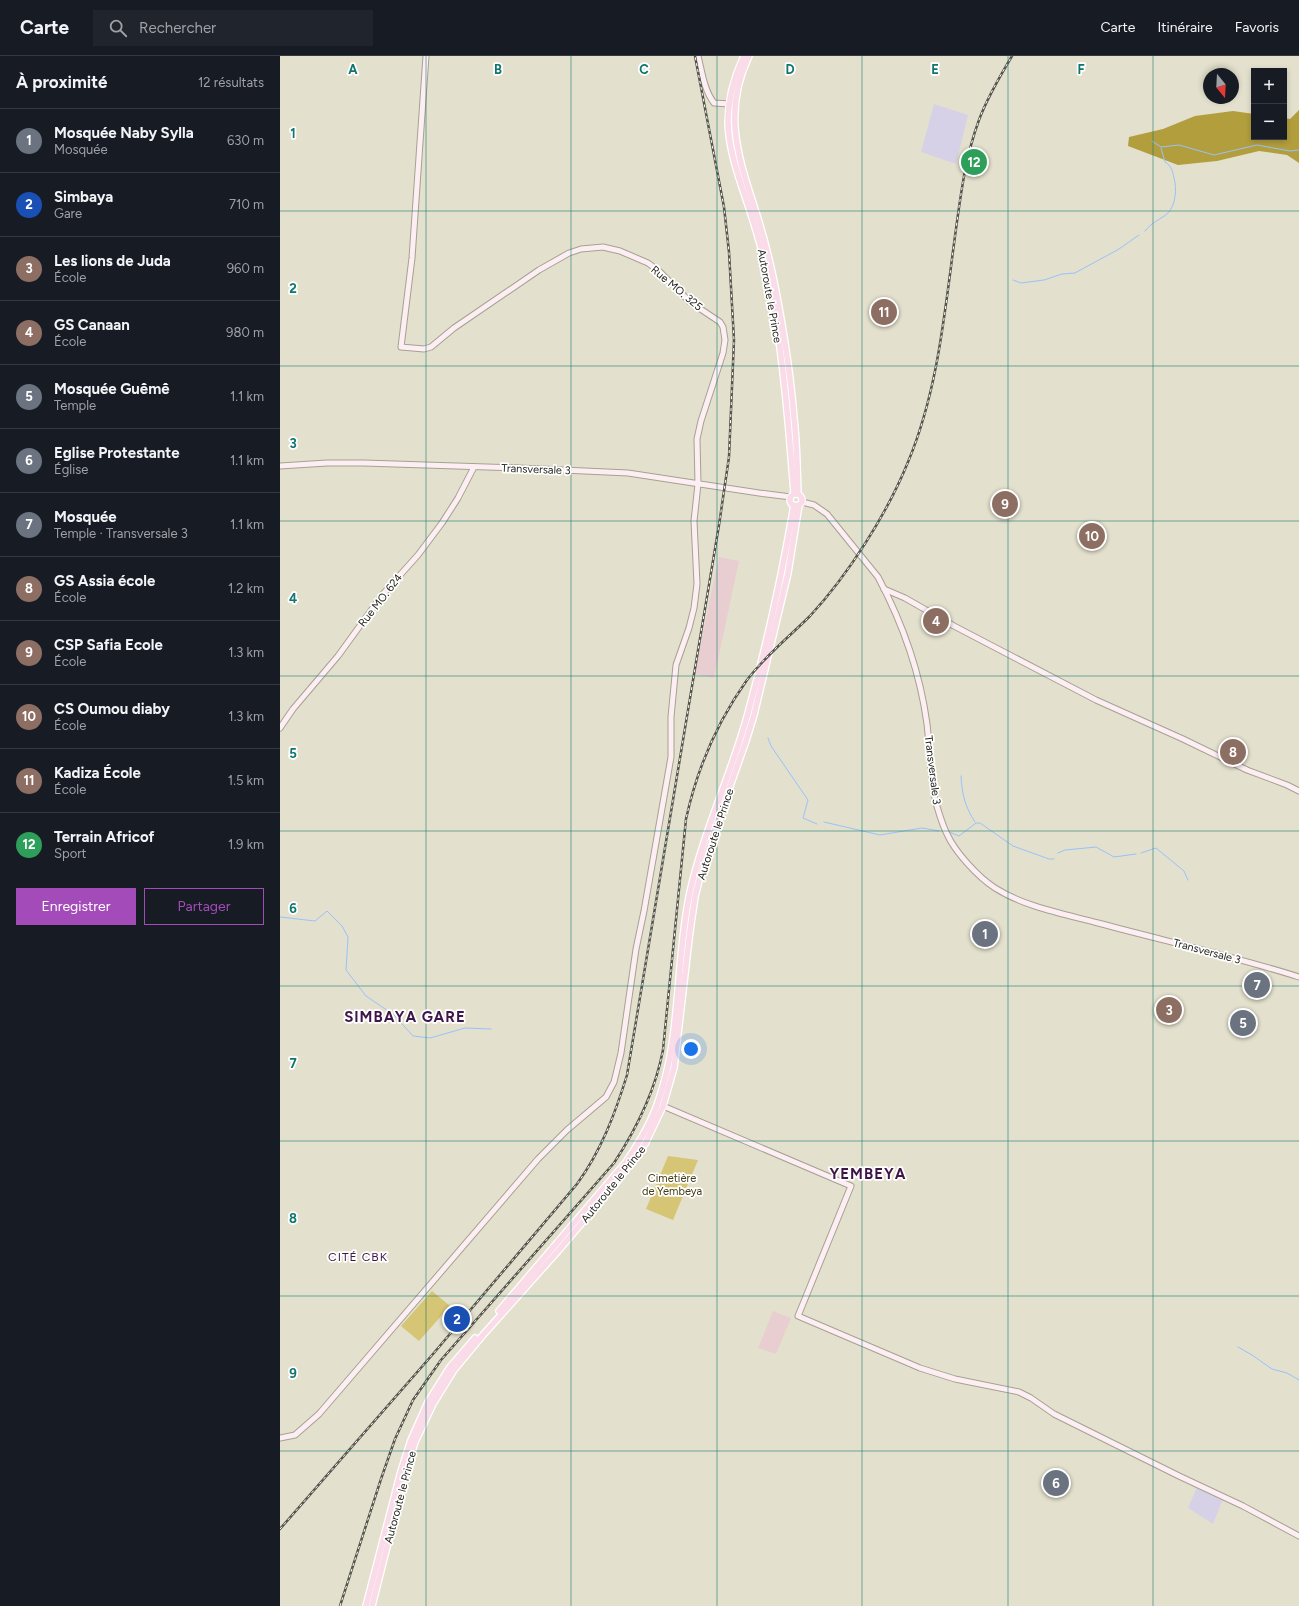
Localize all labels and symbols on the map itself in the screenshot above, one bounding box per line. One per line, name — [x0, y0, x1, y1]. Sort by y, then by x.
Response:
text: A — [348, 62, 358, 77]
text: B — [494, 62, 502, 77]
text: C — [639, 62, 649, 77]
text: D — [785, 62, 795, 77]
text: E — [931, 62, 939, 77]
text: F — [1077, 62, 1085, 77]
north arrow — [1203, 68, 1239, 104]
text: 1 — [290, 126, 296, 141]
pin: 12 — [961, 147, 987, 177]
street label: Autoroute le Prince — [755, 248, 784, 344]
street label: Rue MO. 325 — [648, 263, 705, 314]
text: 2 — [289, 281, 297, 296]
pin: 11 — [871, 297, 897, 327]
text: 3 — [289, 436, 297, 451]
street label: Transversale 3 — [501, 462, 571, 477]
pin: 9 — [992, 489, 1018, 519]
pin: 10 — [1079, 521, 1105, 551]
street label: Rue MO. 624 — [356, 571, 405, 629]
text: 4 — [289, 591, 297, 606]
pin: 4 — [923, 606, 949, 636]
street label: Transversale 3 — [922, 735, 943, 805]
pin: 8 — [1220, 737, 1246, 767]
text: 5 — [289, 746, 297, 761]
street label: Autoroute le Prince — [695, 787, 736, 881]
text: 6 — [289, 901, 297, 916]
pin: 1 — [972, 919, 998, 949]
street label: Transversale 3 — [1172, 936, 1242, 967]
pin: 7 — [1244, 970, 1270, 1000]
pin: 3 — [1156, 995, 1182, 1025]
district label: SIMBAYA GARE — [344, 1008, 466, 1026]
pin: 5 — [1230, 1008, 1256, 1038]
your location — [681, 1039, 701, 1059]
text: 7 — [289, 1056, 297, 1071]
street label: Autoroute le Prince — [578, 1143, 648, 1225]
district label: YEMBEYA — [830, 1165, 906, 1183]
park label: Cimetière de Yembeya — [642, 1172, 702, 1198]
text: 8 — [289, 1211, 297, 1226]
district label: CITÉ CBK — [328, 1250, 388, 1264]
pin: 2 — [444, 1304, 470, 1334]
text: 9 — [289, 1366, 297, 1381]
street label: Autoroute le Prince — [382, 1450, 419, 1545]
pin: 6 — [1043, 1468, 1069, 1498]

